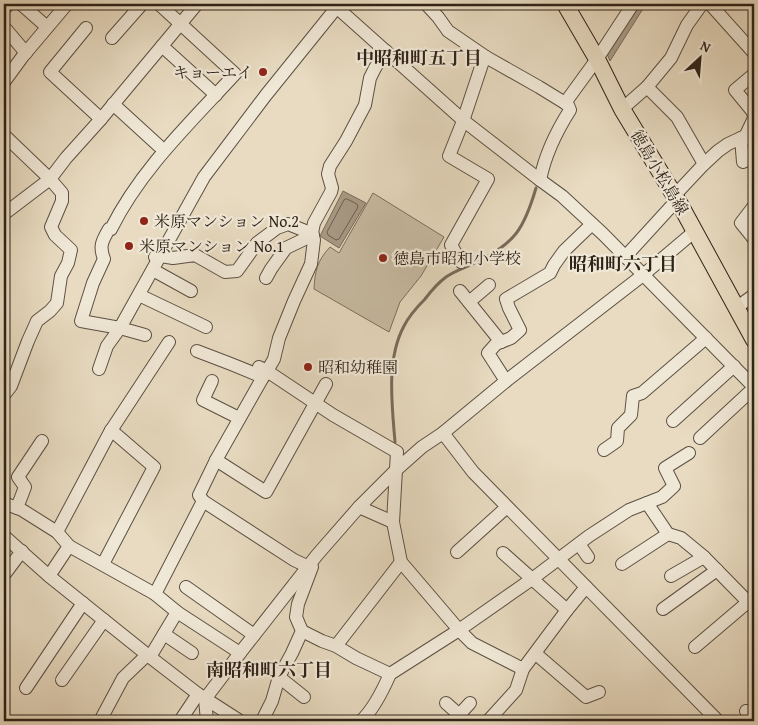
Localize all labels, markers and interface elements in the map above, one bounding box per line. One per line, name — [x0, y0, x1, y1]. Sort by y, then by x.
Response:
north arrow — [676, 32, 726, 82]
text: N — [697, 35, 715, 58]
district label: 中昭和町五丁目 — [356, 44, 482, 71]
place label: キョーエイ — [173, 60, 253, 84]
marker: キョーエイ — [257, 66, 269, 78]
street label: 徳島小松島線 — [625, 125, 695, 219]
place label: 米原マンション No.2 — [154, 209, 299, 233]
marker: 米原マンション No.2 — [138, 215, 150, 227]
place label: 米原マンション No.1 — [139, 234, 284, 258]
marker: 米原マンション No.1 — [123, 240, 135, 252]
place label: 徳島市昭和小学校 — [393, 246, 521, 270]
district label: 昭和町六丁目 — [569, 250, 677, 277]
marker: 徳島市昭和小学校 — [377, 252, 389, 264]
place label: 昭和幼稚園 — [318, 355, 398, 379]
marker: 昭和幼稚園 — [302, 361, 314, 373]
district label: 南昭和町六丁目 — [206, 656, 332, 683]

